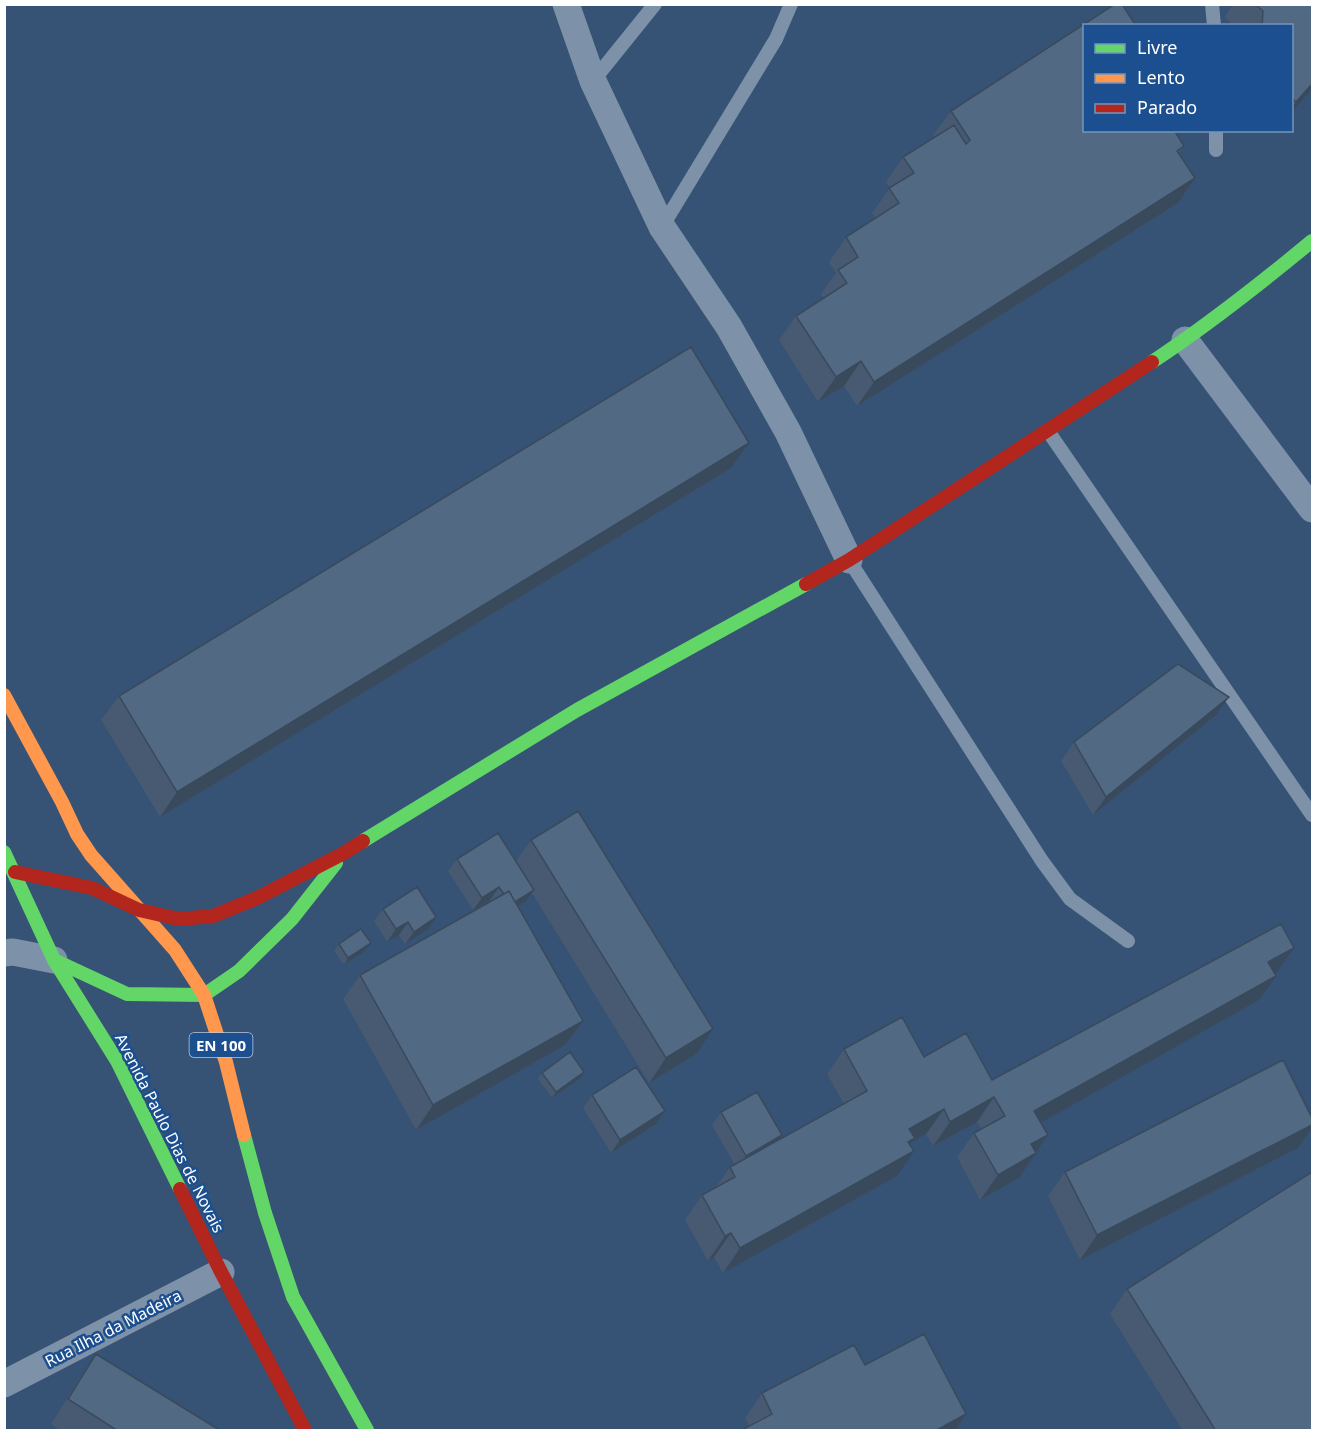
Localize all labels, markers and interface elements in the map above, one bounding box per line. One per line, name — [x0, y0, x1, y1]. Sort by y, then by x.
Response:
legend — [1083, 24, 1293, 132]
text: Livre — [1137, 35, 1177, 59]
text: Lento — [1137, 65, 1185, 89]
text: Parado — [1137, 95, 1197, 119]
street label: Avenida Paulo Dias de Novais — [110, 1030, 230, 1236]
road number: EN 100 — [190, 1033, 252, 1057]
street label: Rua Ilha da Madeira — [41, 1284, 185, 1372]

